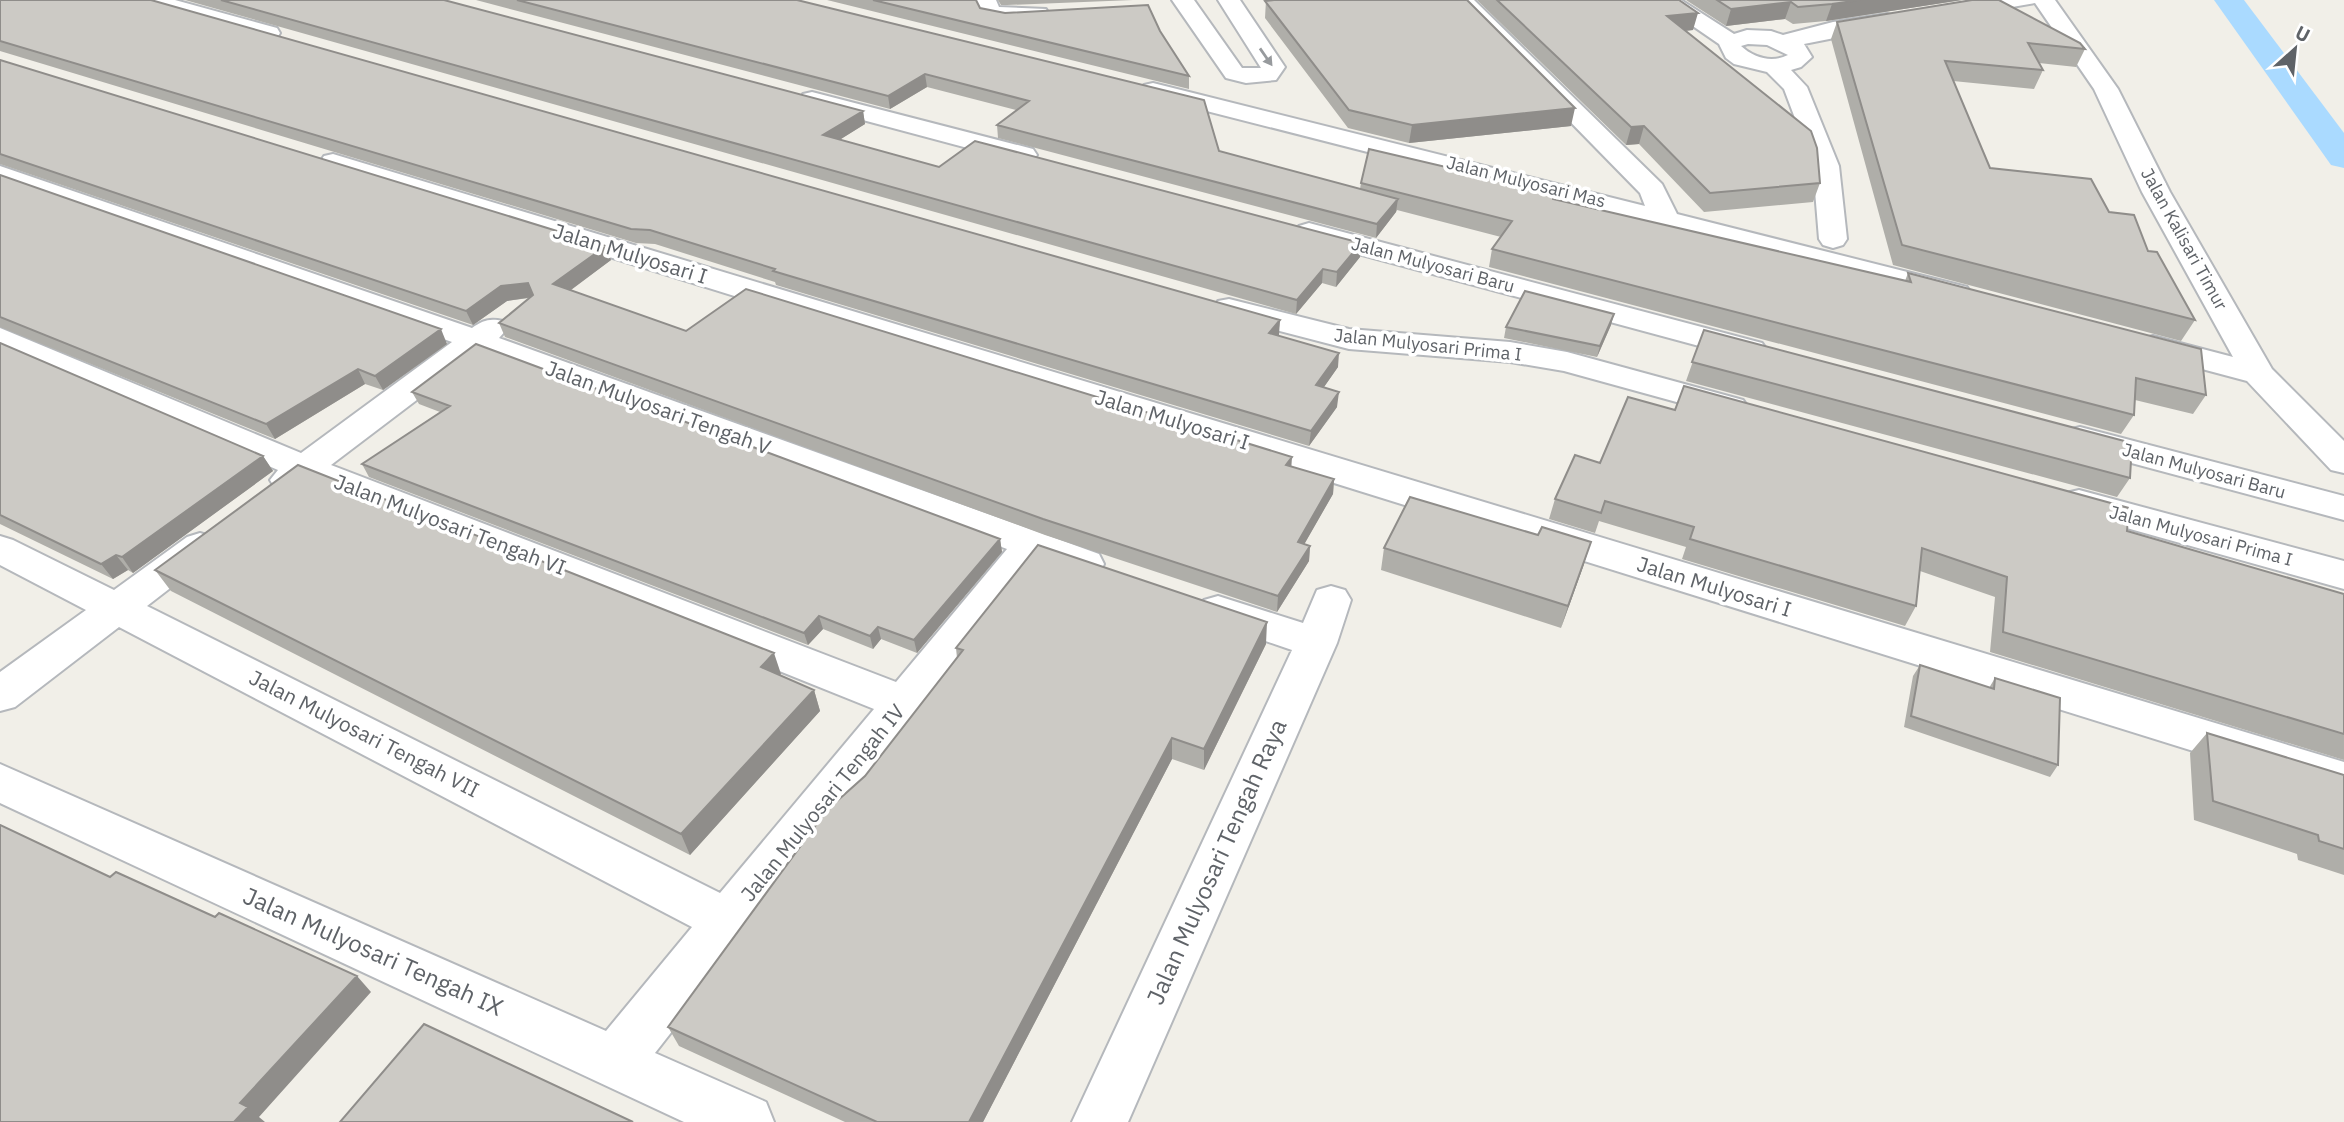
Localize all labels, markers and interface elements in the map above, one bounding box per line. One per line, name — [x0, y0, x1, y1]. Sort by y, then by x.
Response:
north arrow — [2260, 14, 2330, 84]
text: U — [2291, 20, 2314, 48]
one-way arrow — [1259, 48, 1273, 66]
street label: Jalan Mulyosari Mas — [1444, 151, 1608, 212]
street label: Jalan Kalisari Timur — [2136, 164, 2233, 314]
street label: Jalan Mulyosari I — [550, 216, 711, 290]
street label: Jalan Mulyosari Baru — [1349, 232, 1517, 297]
street label: Jalan Mulyosari Prima I — [1333, 323, 1523, 366]
street label: Jalan Mulyosari Tengah V — [542, 353, 775, 461]
street label: Jalan Mulyosari I — [1092, 382, 1253, 456]
street label: Jalan Mulyosari Baru — [2120, 438, 2288, 503]
street label: Jalan Mulyosari Tengah VI — [330, 467, 570, 581]
street label: Jalan Mulyosari Prima I — [2107, 500, 2295, 571]
street label: Jalan Mulyosari I — [1634, 549, 1795, 623]
street label: Jalan Mulyosari Tengah VII — [245, 663, 484, 803]
street label: Jalan Mulyosari Tengah IV — [734, 698, 911, 907]
street label: Jalan Mulyosari Tengah Raya — [1139, 714, 1294, 1009]
street label: Jalan Mulyosari Tengah IX — [238, 879, 509, 1023]

